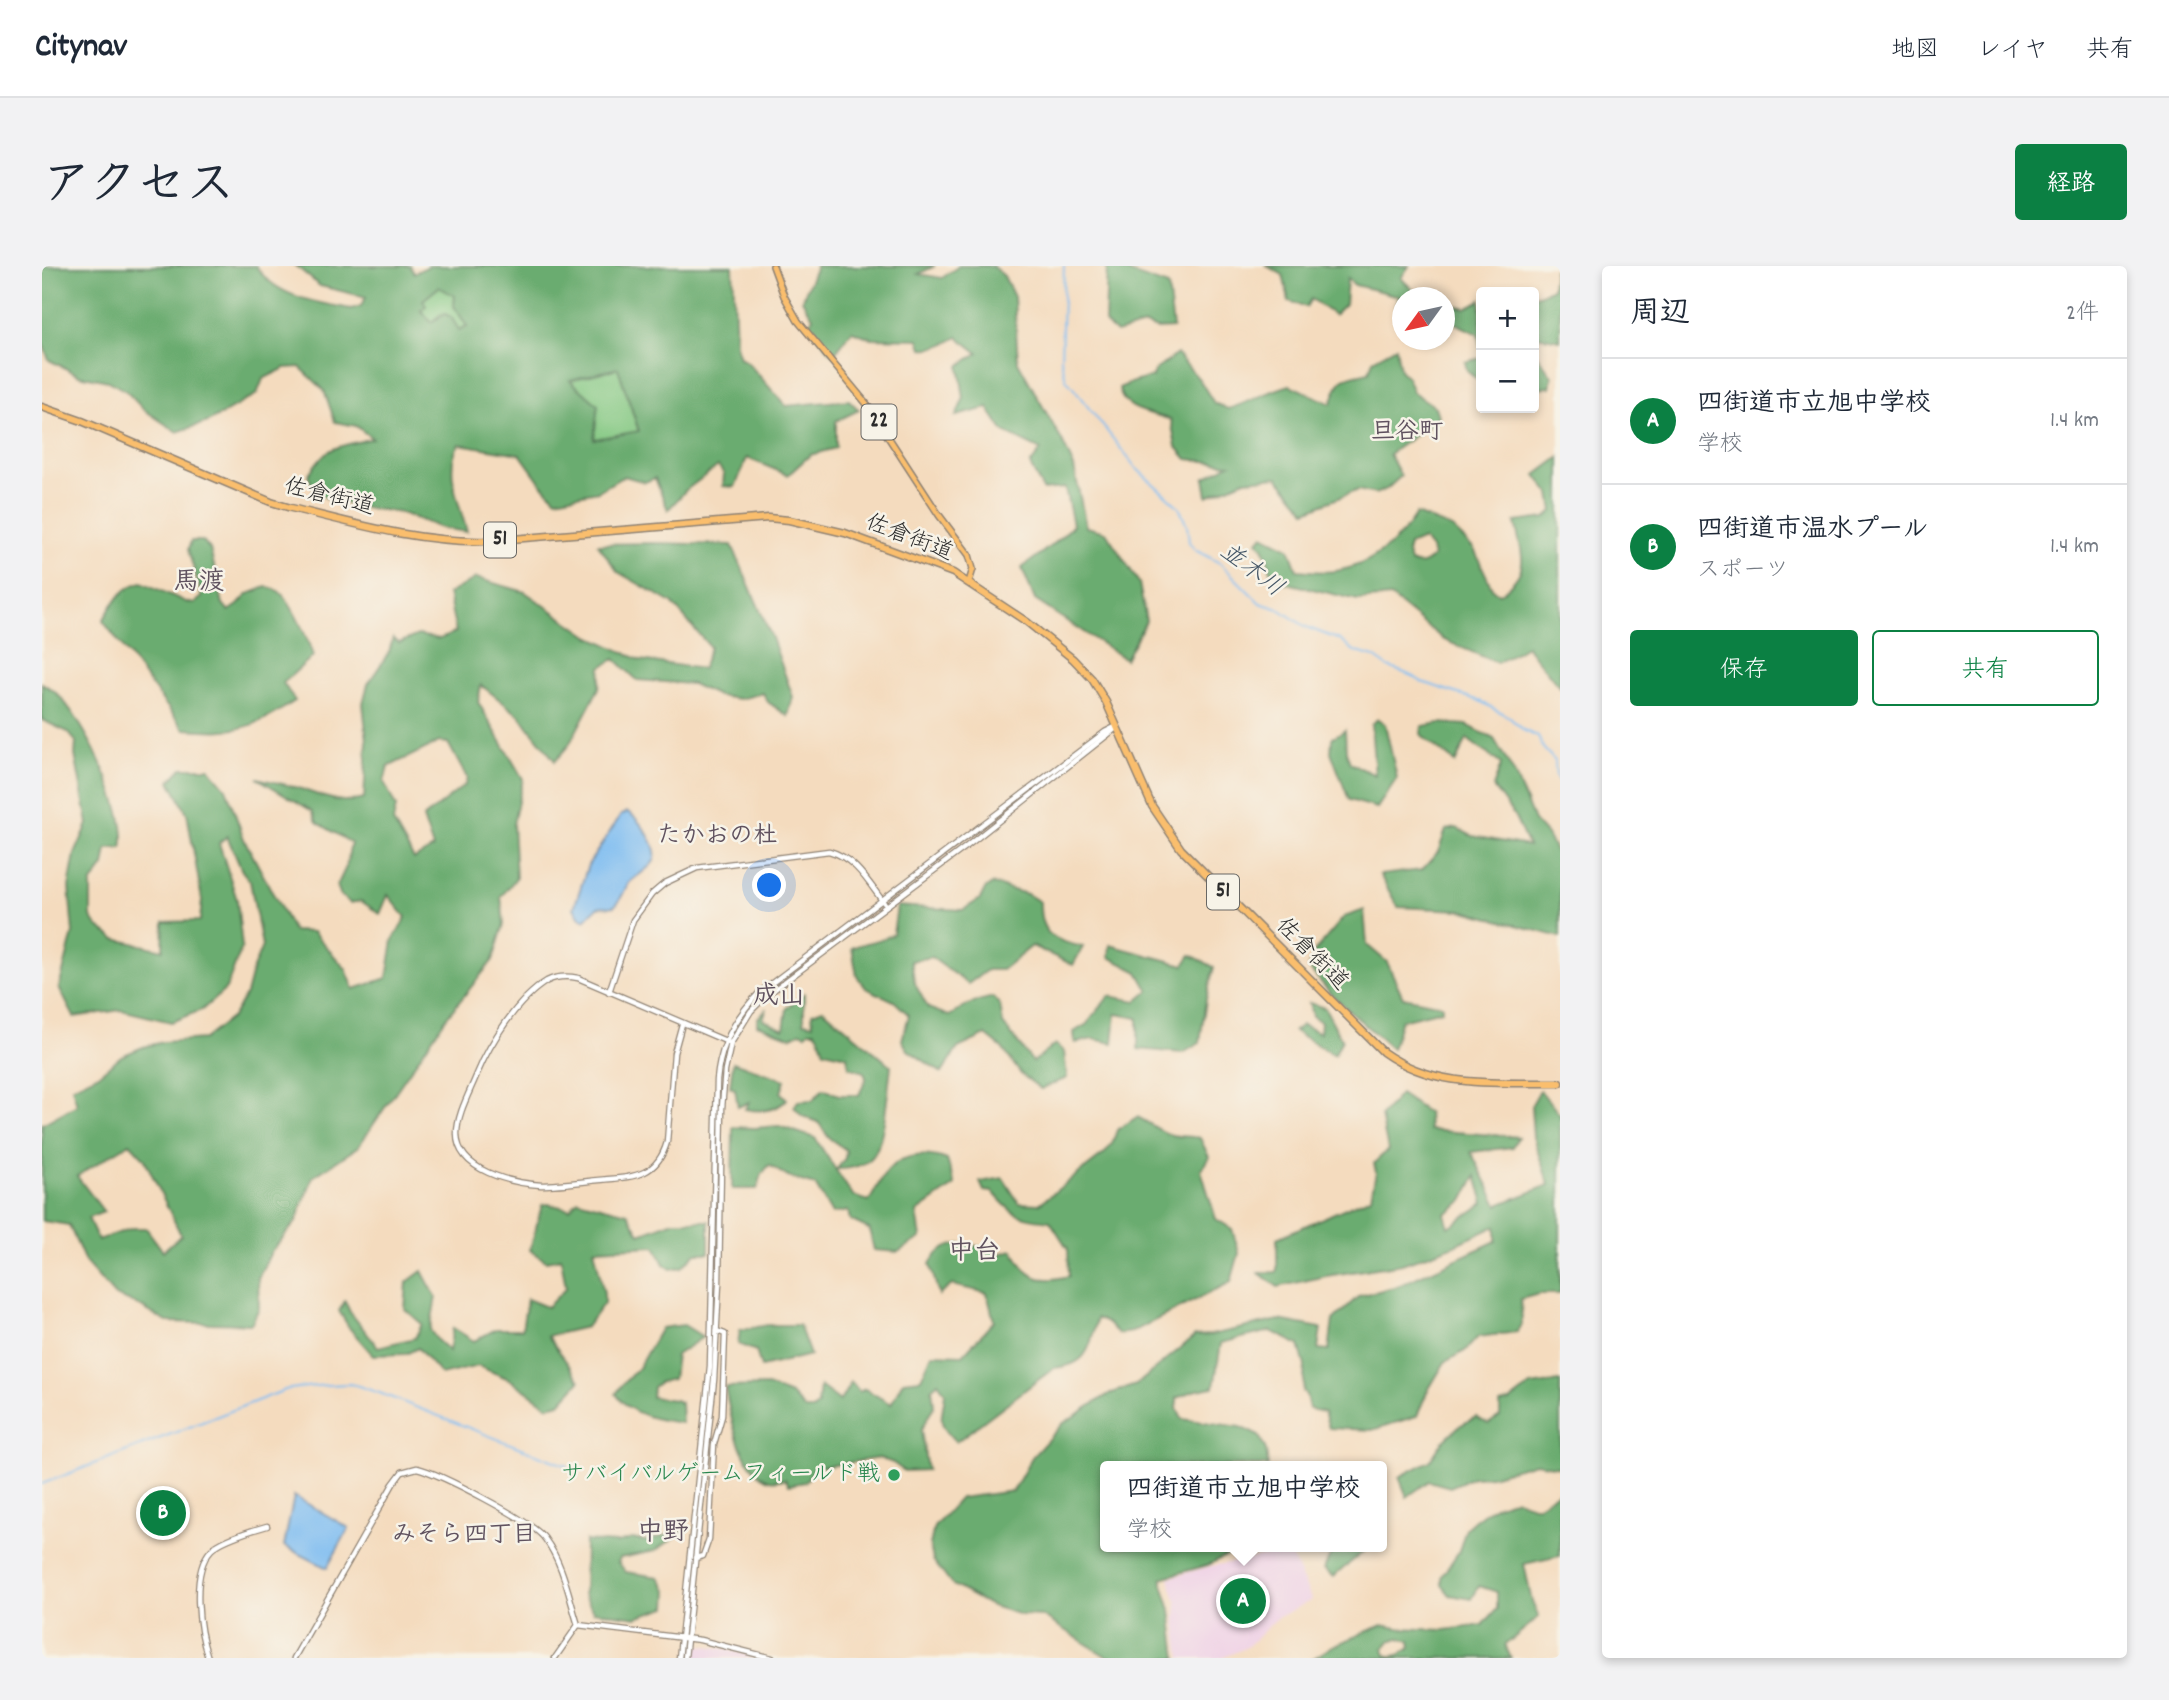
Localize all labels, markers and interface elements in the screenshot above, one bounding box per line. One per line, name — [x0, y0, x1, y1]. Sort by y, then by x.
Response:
text: Citynav — [35, 25, 127, 72]
text: 地図 — [1891, 34, 1939, 68]
text: レイヤ — [1977, 34, 2048, 68]
text: 共有 — [2086, 34, 2134, 68]
button: 経路 — [2015, 144, 2127, 220]
text: アクセス — [42, 153, 235, 223]
north arrow — [1392, 287, 1455, 350]
map controls — [1476, 287, 1539, 413]
button: + — [1476, 287, 1539, 350]
text: 周辺 — [1630, 294, 1690, 337]
text: 2件 — [2066, 298, 2099, 331]
button: − — [1476, 350, 1539, 413]
text: 四街道市立旭中学校 — [1697, 386, 1931, 423]
road number: 22 — [862, 404, 896, 440]
text: A — [1647, 405, 1659, 438]
text: 1.4 km — [2050, 405, 2099, 438]
district label: 旦谷町 — [1371, 416, 1443, 450]
text: 学校 — [1697, 429, 1743, 462]
street label: 佐倉街道 — [280, 471, 378, 525]
street label: 佐倉街道 — [860, 507, 958, 571]
text: 四街道市温水プール — [1697, 512, 1928, 549]
road number: 51 — [484, 522, 516, 558]
text: B — [1648, 531, 1658, 564]
text: 1.4 km — [2050, 531, 2099, 564]
water label: 並木川 — [1212, 536, 1290, 606]
text: スポーツ — [1697, 555, 1789, 588]
district label: 馬渡 — [173, 565, 225, 602]
button: 保存 — [1630, 630, 1858, 706]
button: 共有 — [1872, 630, 2099, 706]
district label: たかおの杜 — [657, 820, 777, 854]
your location — [752, 868, 786, 902]
road number: 51 — [1207, 874, 1239, 910]
street label: 佐倉街道 — [1267, 911, 1355, 999]
district label: 成山 — [753, 979, 805, 1016]
district label: 中台 — [948, 1234, 1000, 1271]
place label: サバイバルゲームフィールド戦 — [561, 1459, 880, 1492]
popup — [1100, 1461, 1387, 1552]
marker: サバイバルゲームフィールド戦 — [886, 1467, 902, 1483]
text: 四街道市立旭中学校 — [1126, 1472, 1361, 1509]
pin: B — [140, 1487, 186, 1539]
district label: 中野 — [637, 1515, 689, 1552]
text: 学校 — [1126, 1515, 1172, 1548]
district label: みそら四丁目 — [392, 1519, 536, 1553]
pin: A — [1220, 1575, 1266, 1627]

